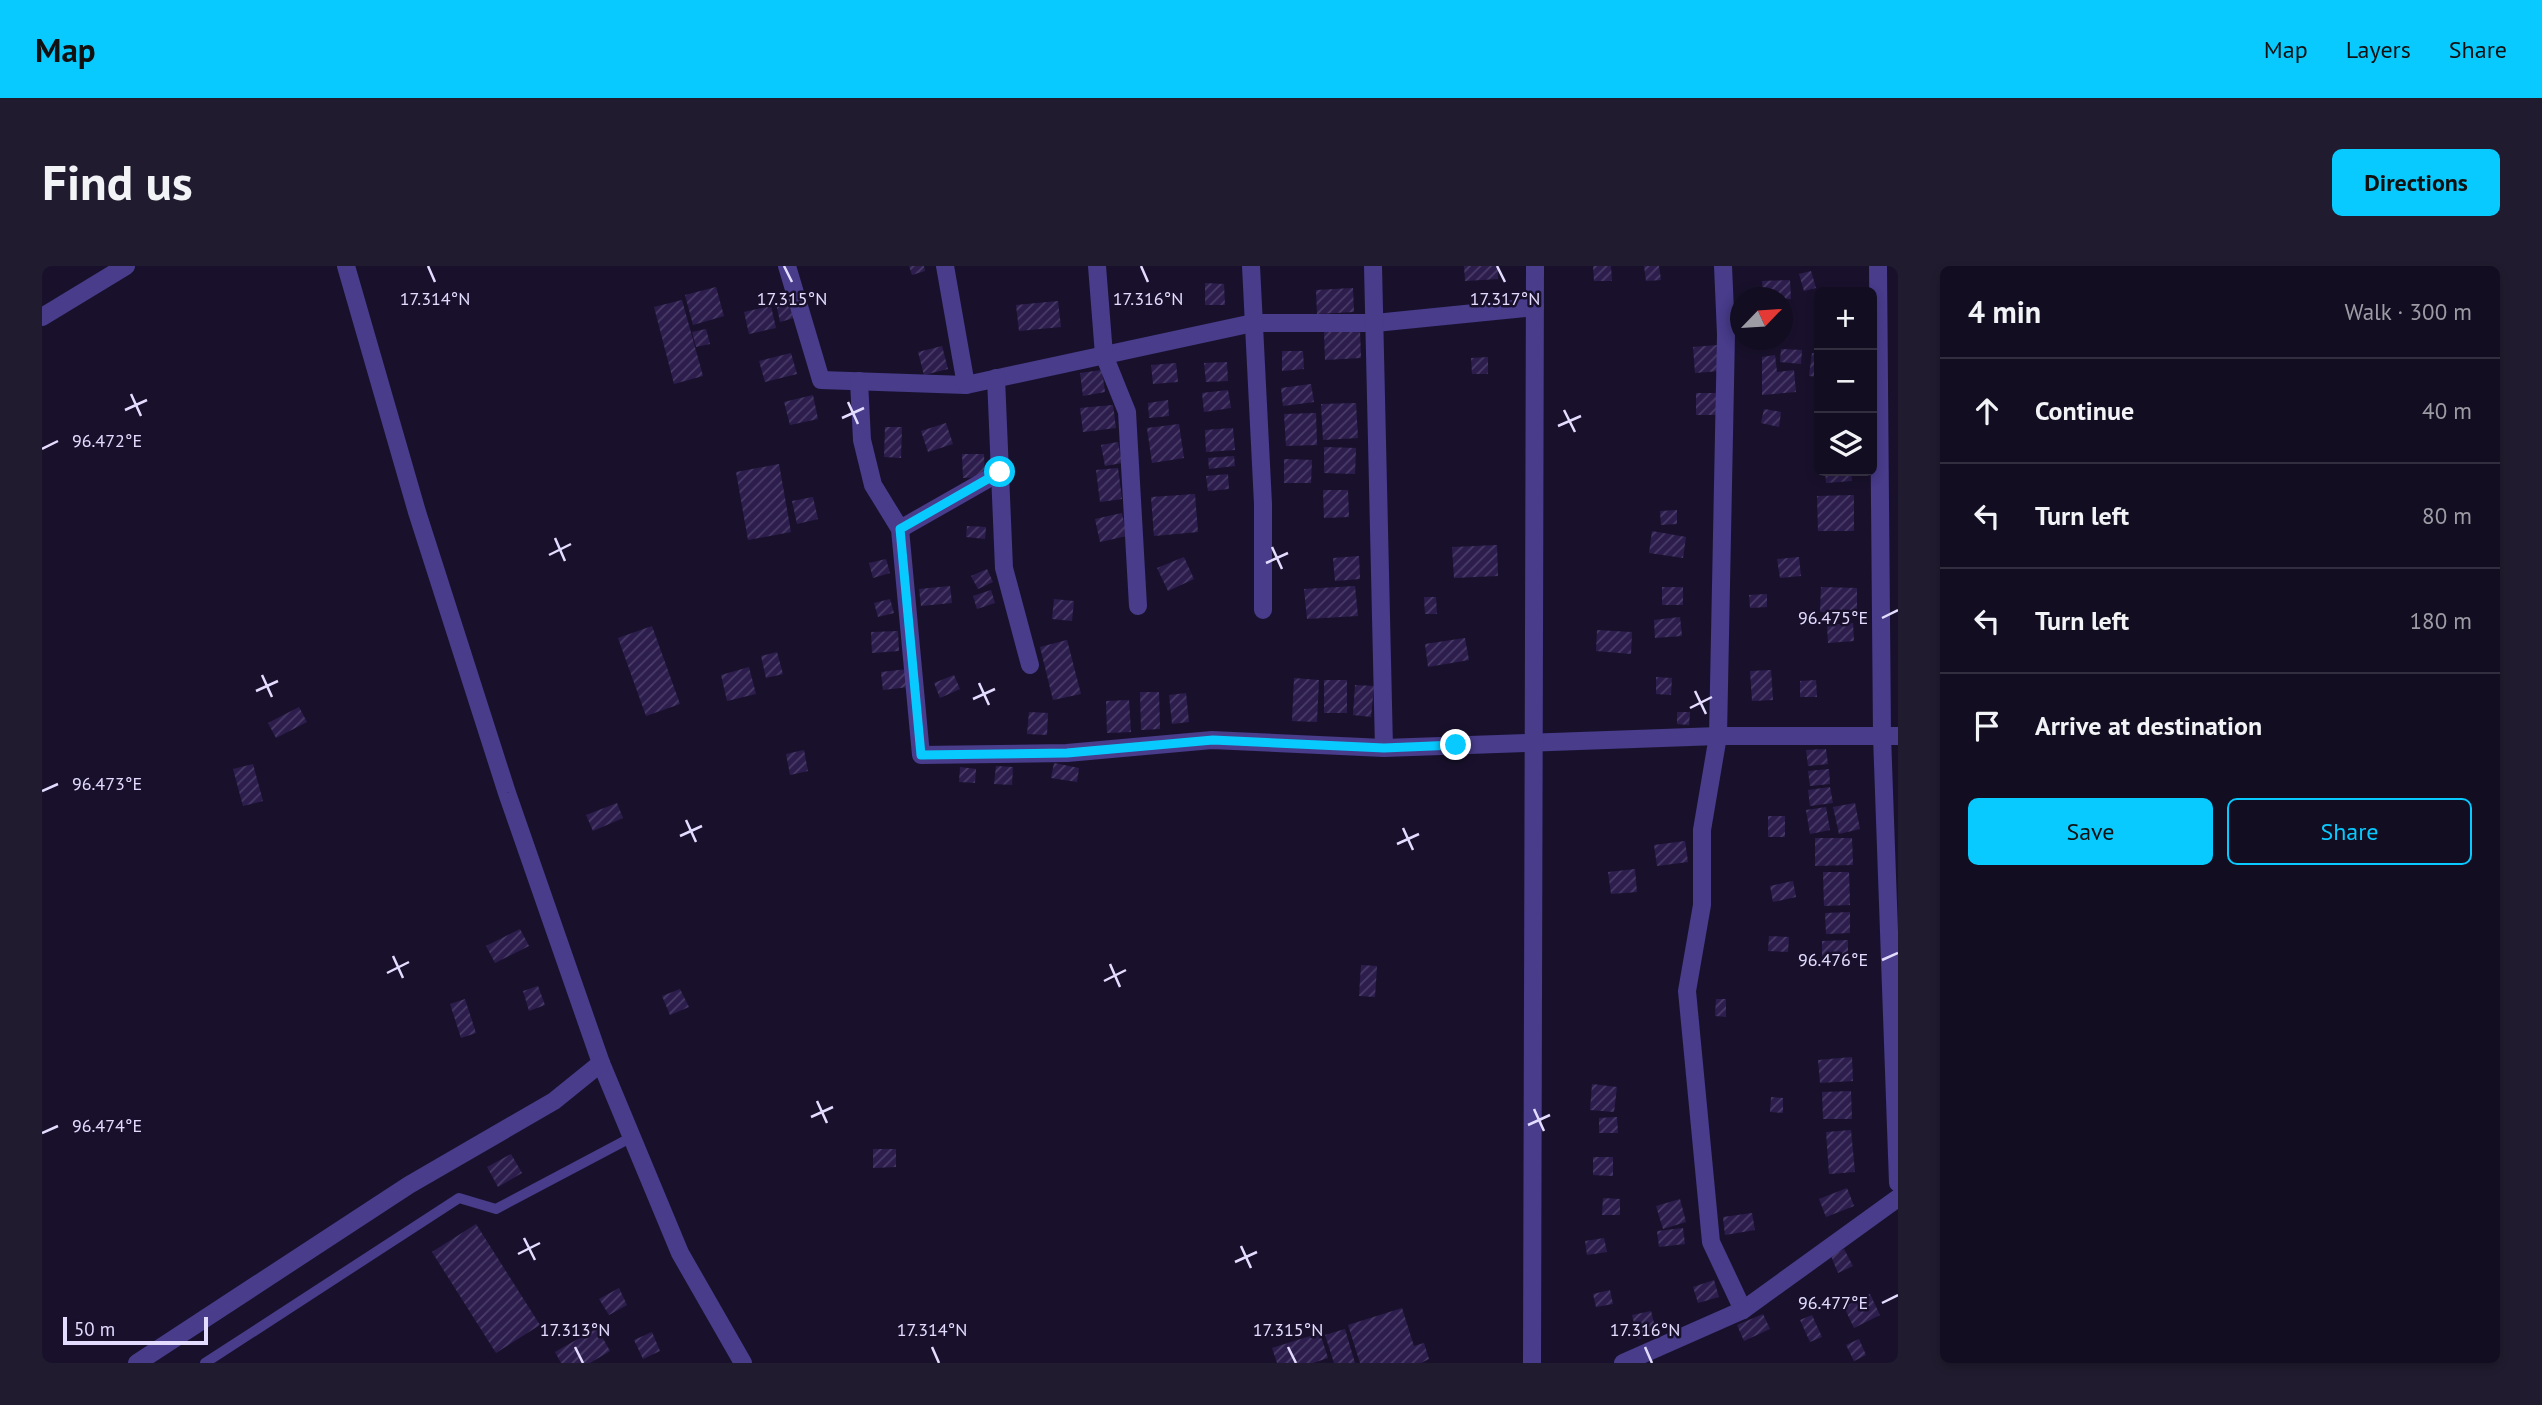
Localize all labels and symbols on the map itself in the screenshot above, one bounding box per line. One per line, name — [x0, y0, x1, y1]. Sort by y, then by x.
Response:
text: 17.314°N — [400, 287, 470, 310]
text: 17.315°N — [757, 287, 827, 310]
text: 17.316°N — [1113, 287, 1183, 310]
text: 17.317°N — [1470, 287, 1540, 310]
north arrow — [1730, 287, 1793, 350]
text: 96.472°E — [72, 429, 142, 452]
route start — [984, 456, 1015, 487]
text: 96.475°E — [1798, 606, 1868, 629]
route end — [1440, 729, 1471, 760]
text: 96.473°E — [72, 772, 142, 795]
text: 96.476°E — [1798, 948, 1868, 971]
text: 96.474°E — [72, 1114, 142, 1137]
text: 96.477°E — [1798, 1291, 1868, 1314]
scale bar — [63, 1314, 208, 1346]
text: 17.313°N — [540, 1318, 610, 1341]
text: 17.314°N — [897, 1318, 967, 1341]
text: 17.315°N — [1253, 1318, 1323, 1341]
text: 17.316°N — [1610, 1318, 1680, 1341]

